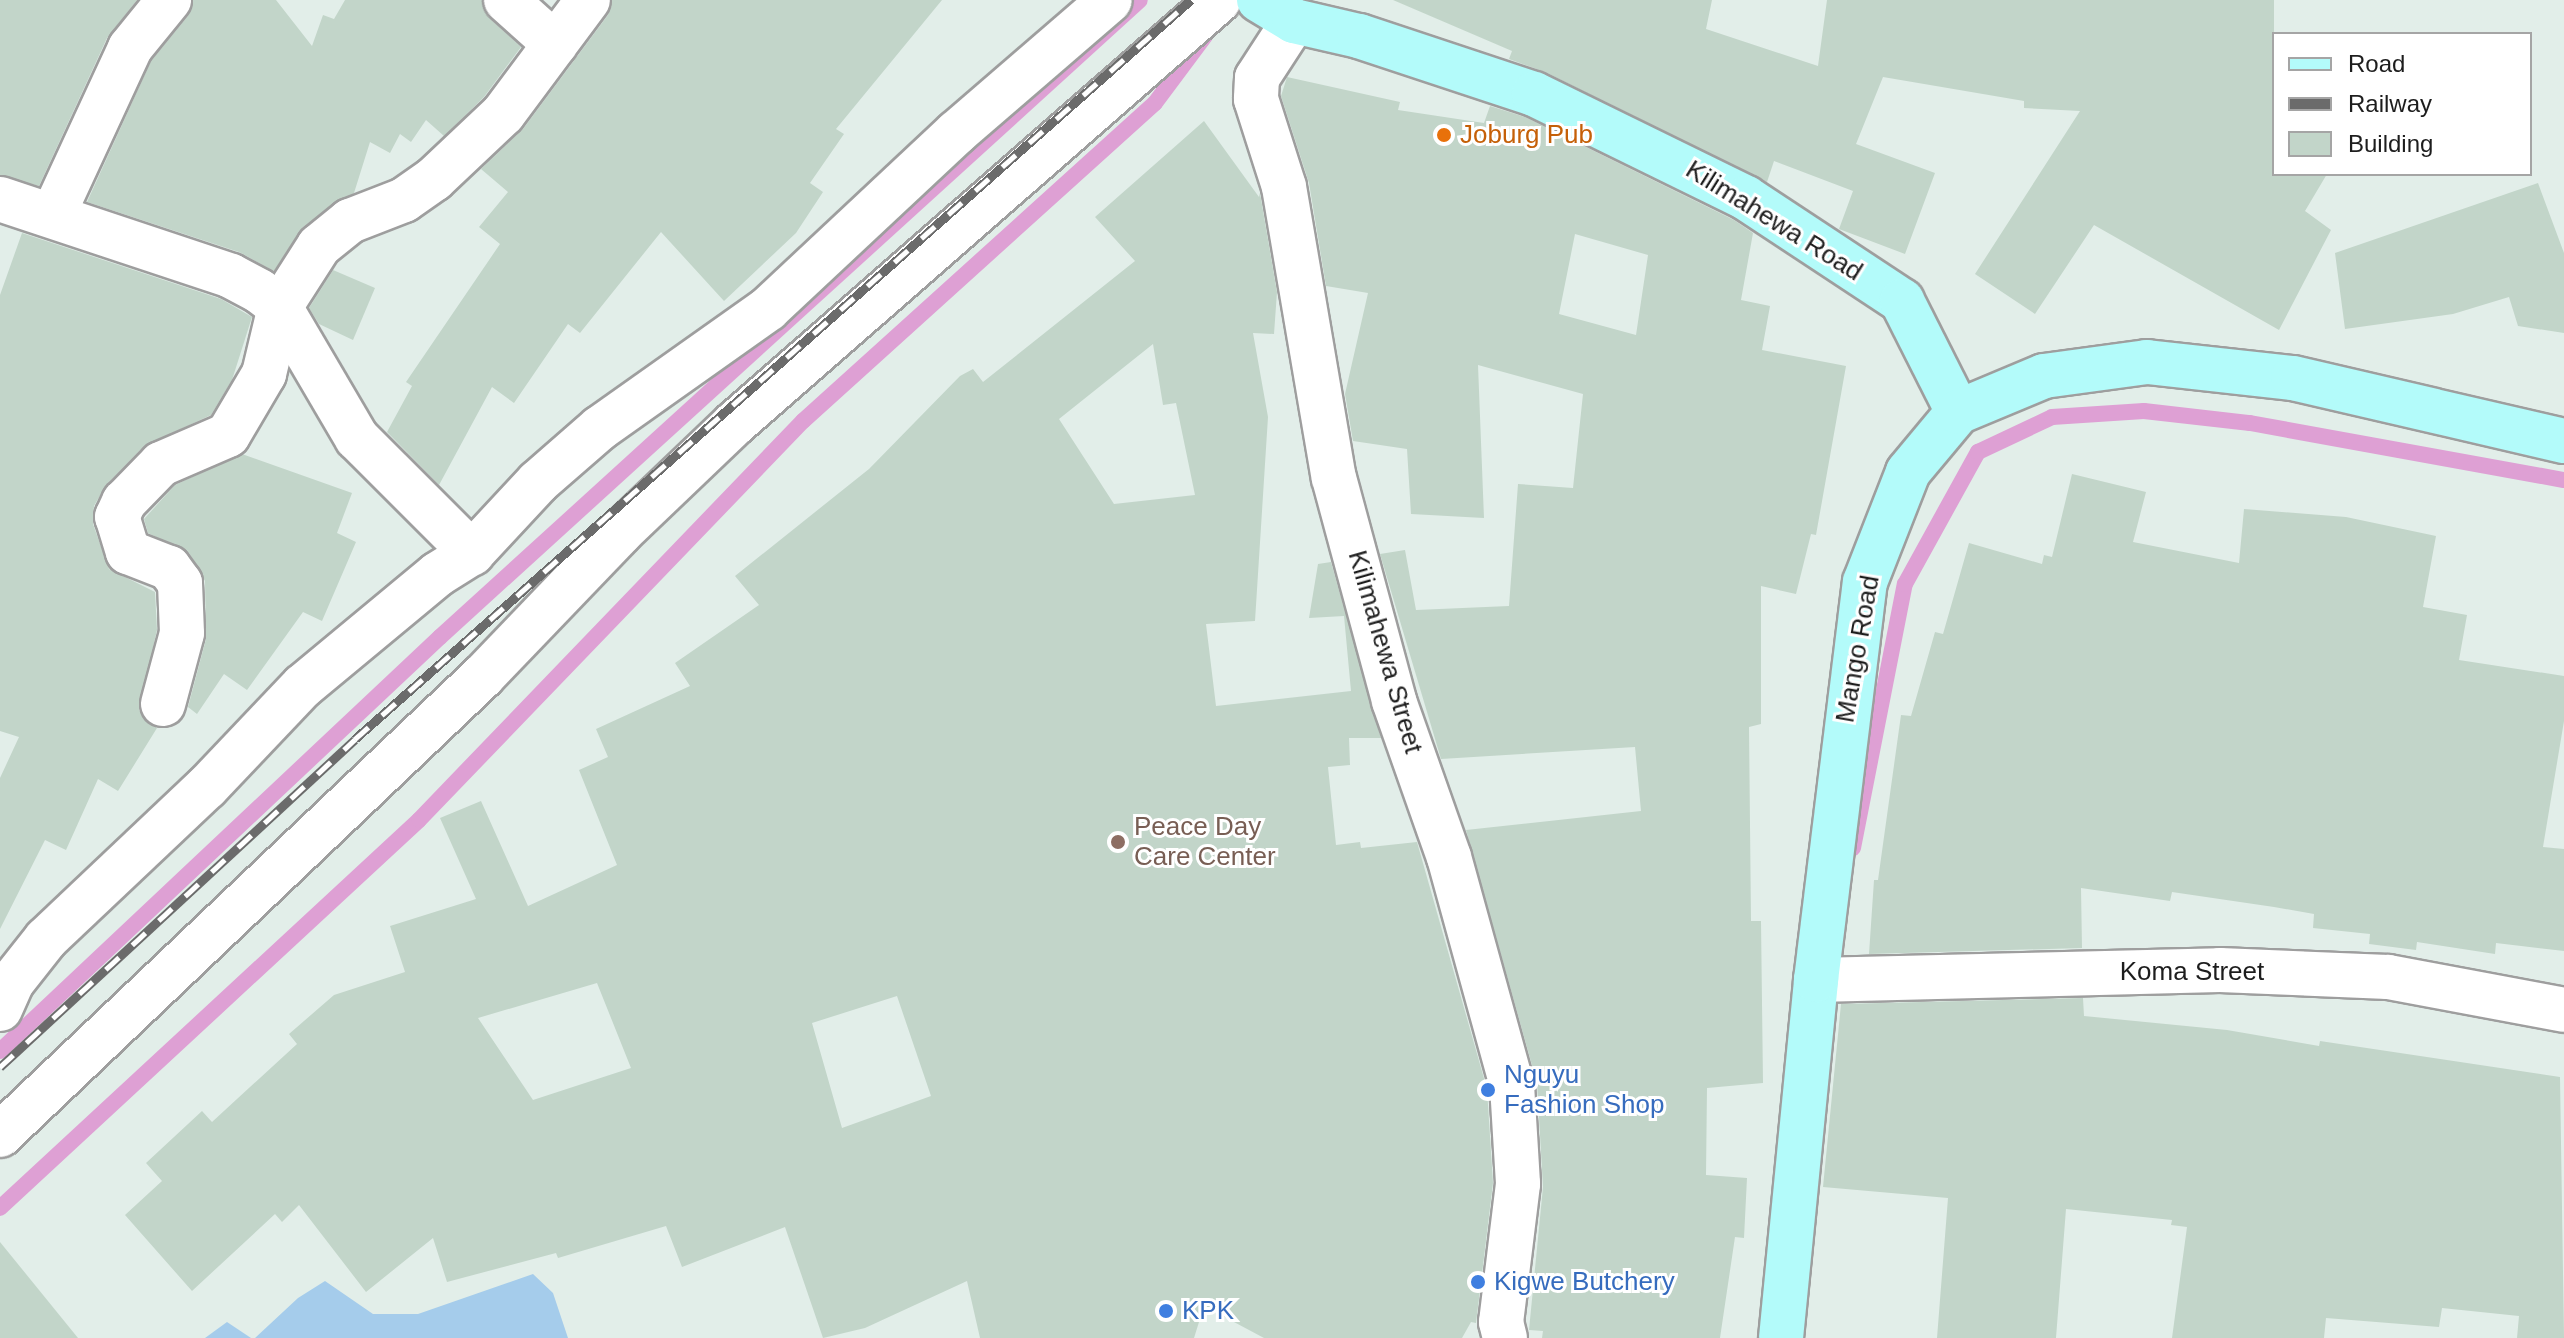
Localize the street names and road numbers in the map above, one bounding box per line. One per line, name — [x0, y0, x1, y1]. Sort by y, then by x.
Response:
street label: Kilimahewa Road — [1680, 154, 1868, 288]
street label: Kilimahewa Street — [1341, 547, 1429, 757]
street label: Mango Road — [1830, 573, 1886, 725]
street label: Koma Street — [2120, 956, 2264, 988]

